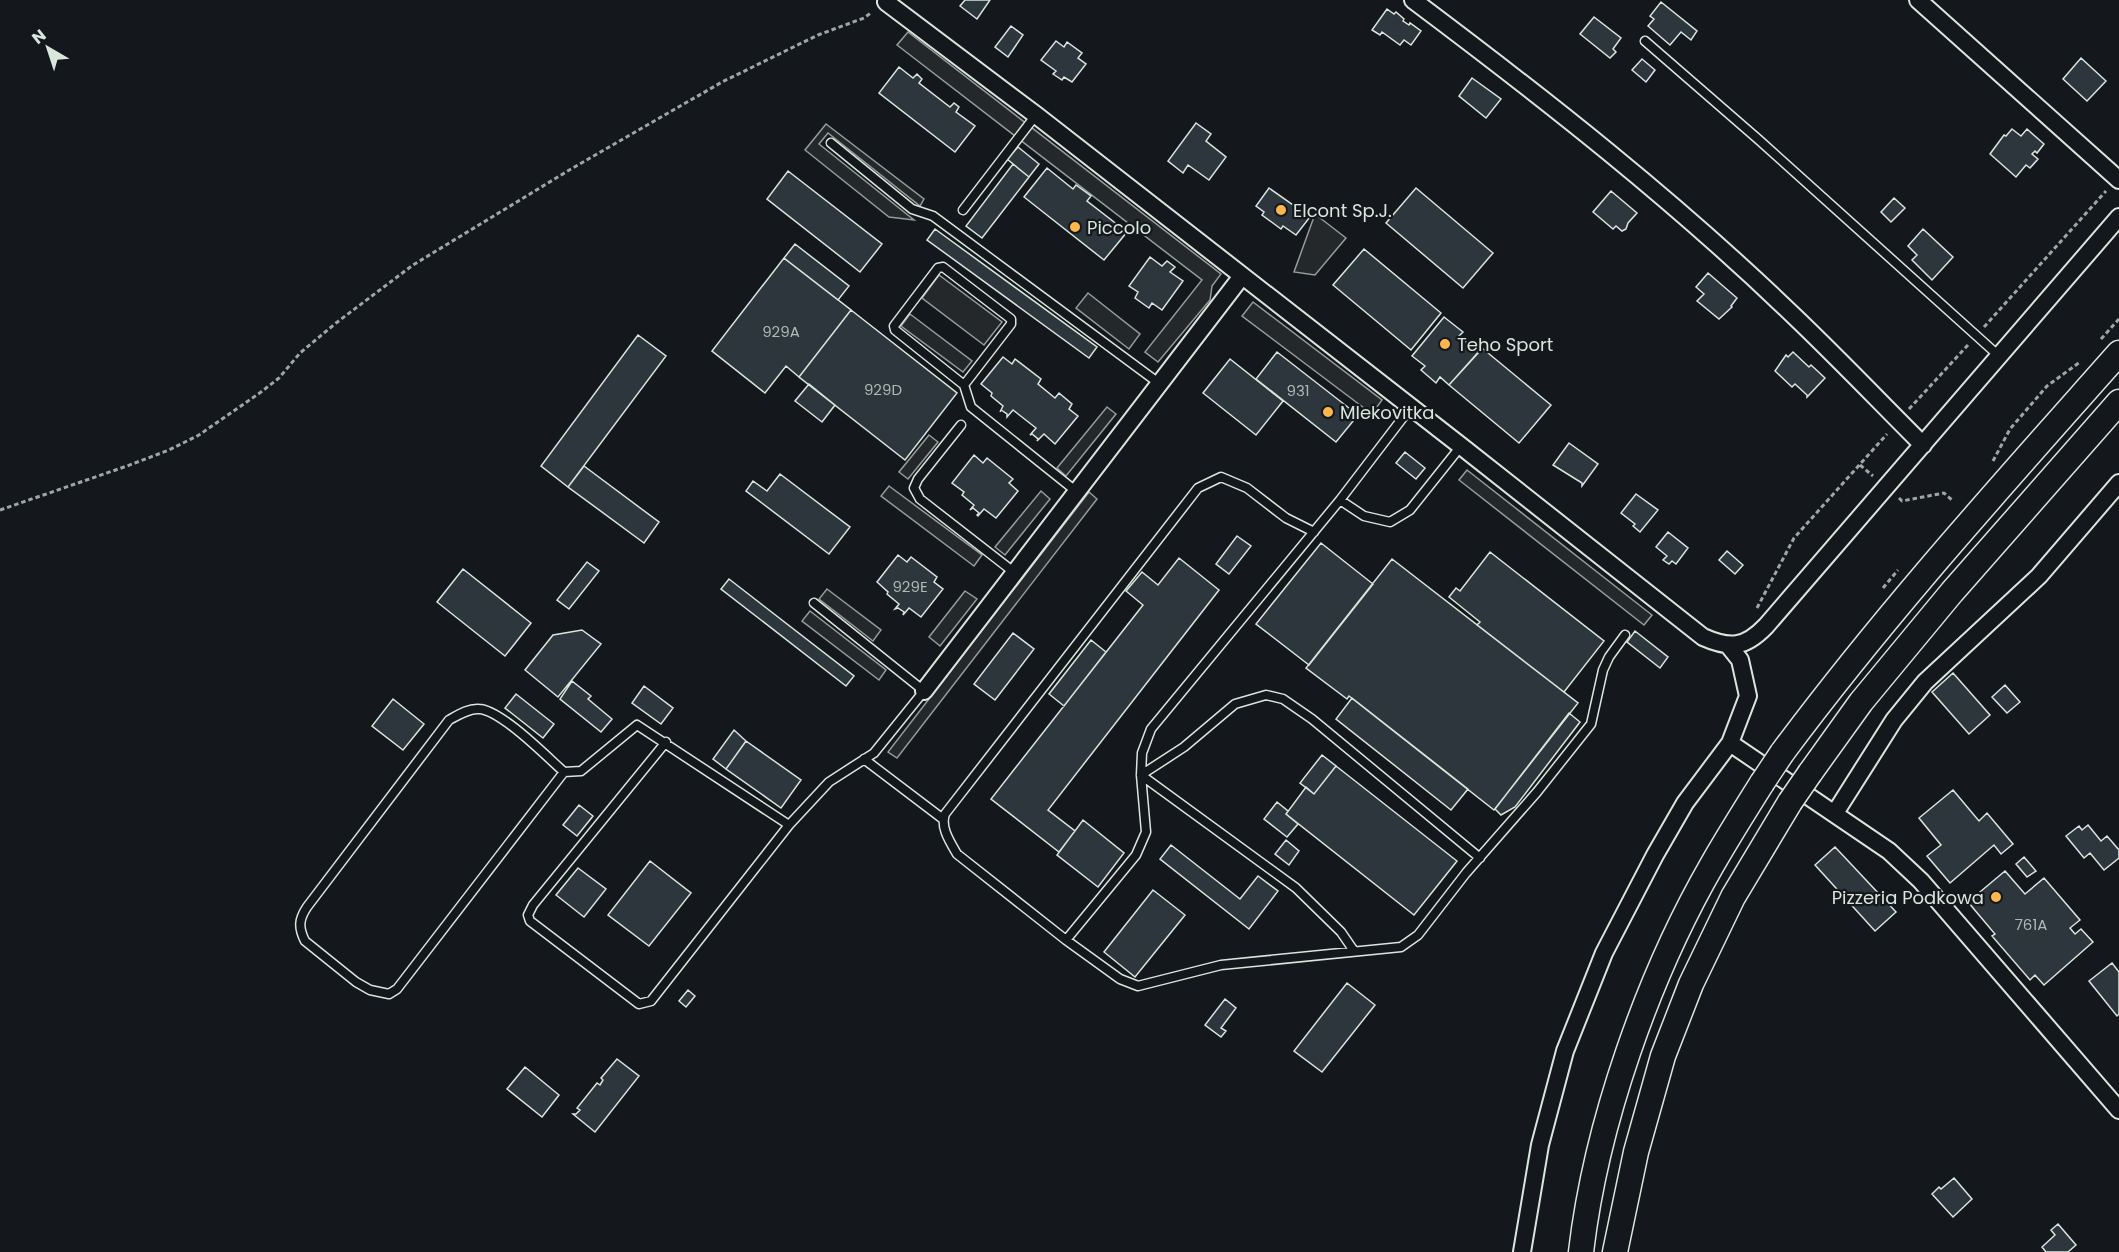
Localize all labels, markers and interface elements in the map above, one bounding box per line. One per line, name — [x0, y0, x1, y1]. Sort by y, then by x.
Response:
north arrow — [18, 18, 78, 78]
text: N — [27, 24, 51, 49]
place label: Elcont Sp.J. — [1293, 198, 1392, 223]
marker: Elcont Sp.J. — [1274, 203, 1288, 217]
place label: Piccolo — [1087, 215, 1151, 240]
marker: Piccolo — [1068, 220, 1082, 234]
house number: 929A — [762, 321, 800, 342]
place label: Teho Sport — [1457, 332, 1553, 357]
marker: Teho Sport — [1438, 337, 1452, 351]
house number: 929D — [864, 379, 902, 400]
house number: 931 — [1286, 380, 1310, 401]
place label: Mlekovitka — [1340, 400, 1434, 425]
marker: Mlekovitka — [1321, 405, 1335, 419]
house number: 929E — [892, 576, 928, 597]
place label: Pizzeria Podkowa — [1832, 885, 1984, 910]
marker: Pizzeria Podkowa — [1989, 890, 2003, 904]
house number: 761A — [2015, 914, 2047, 935]

